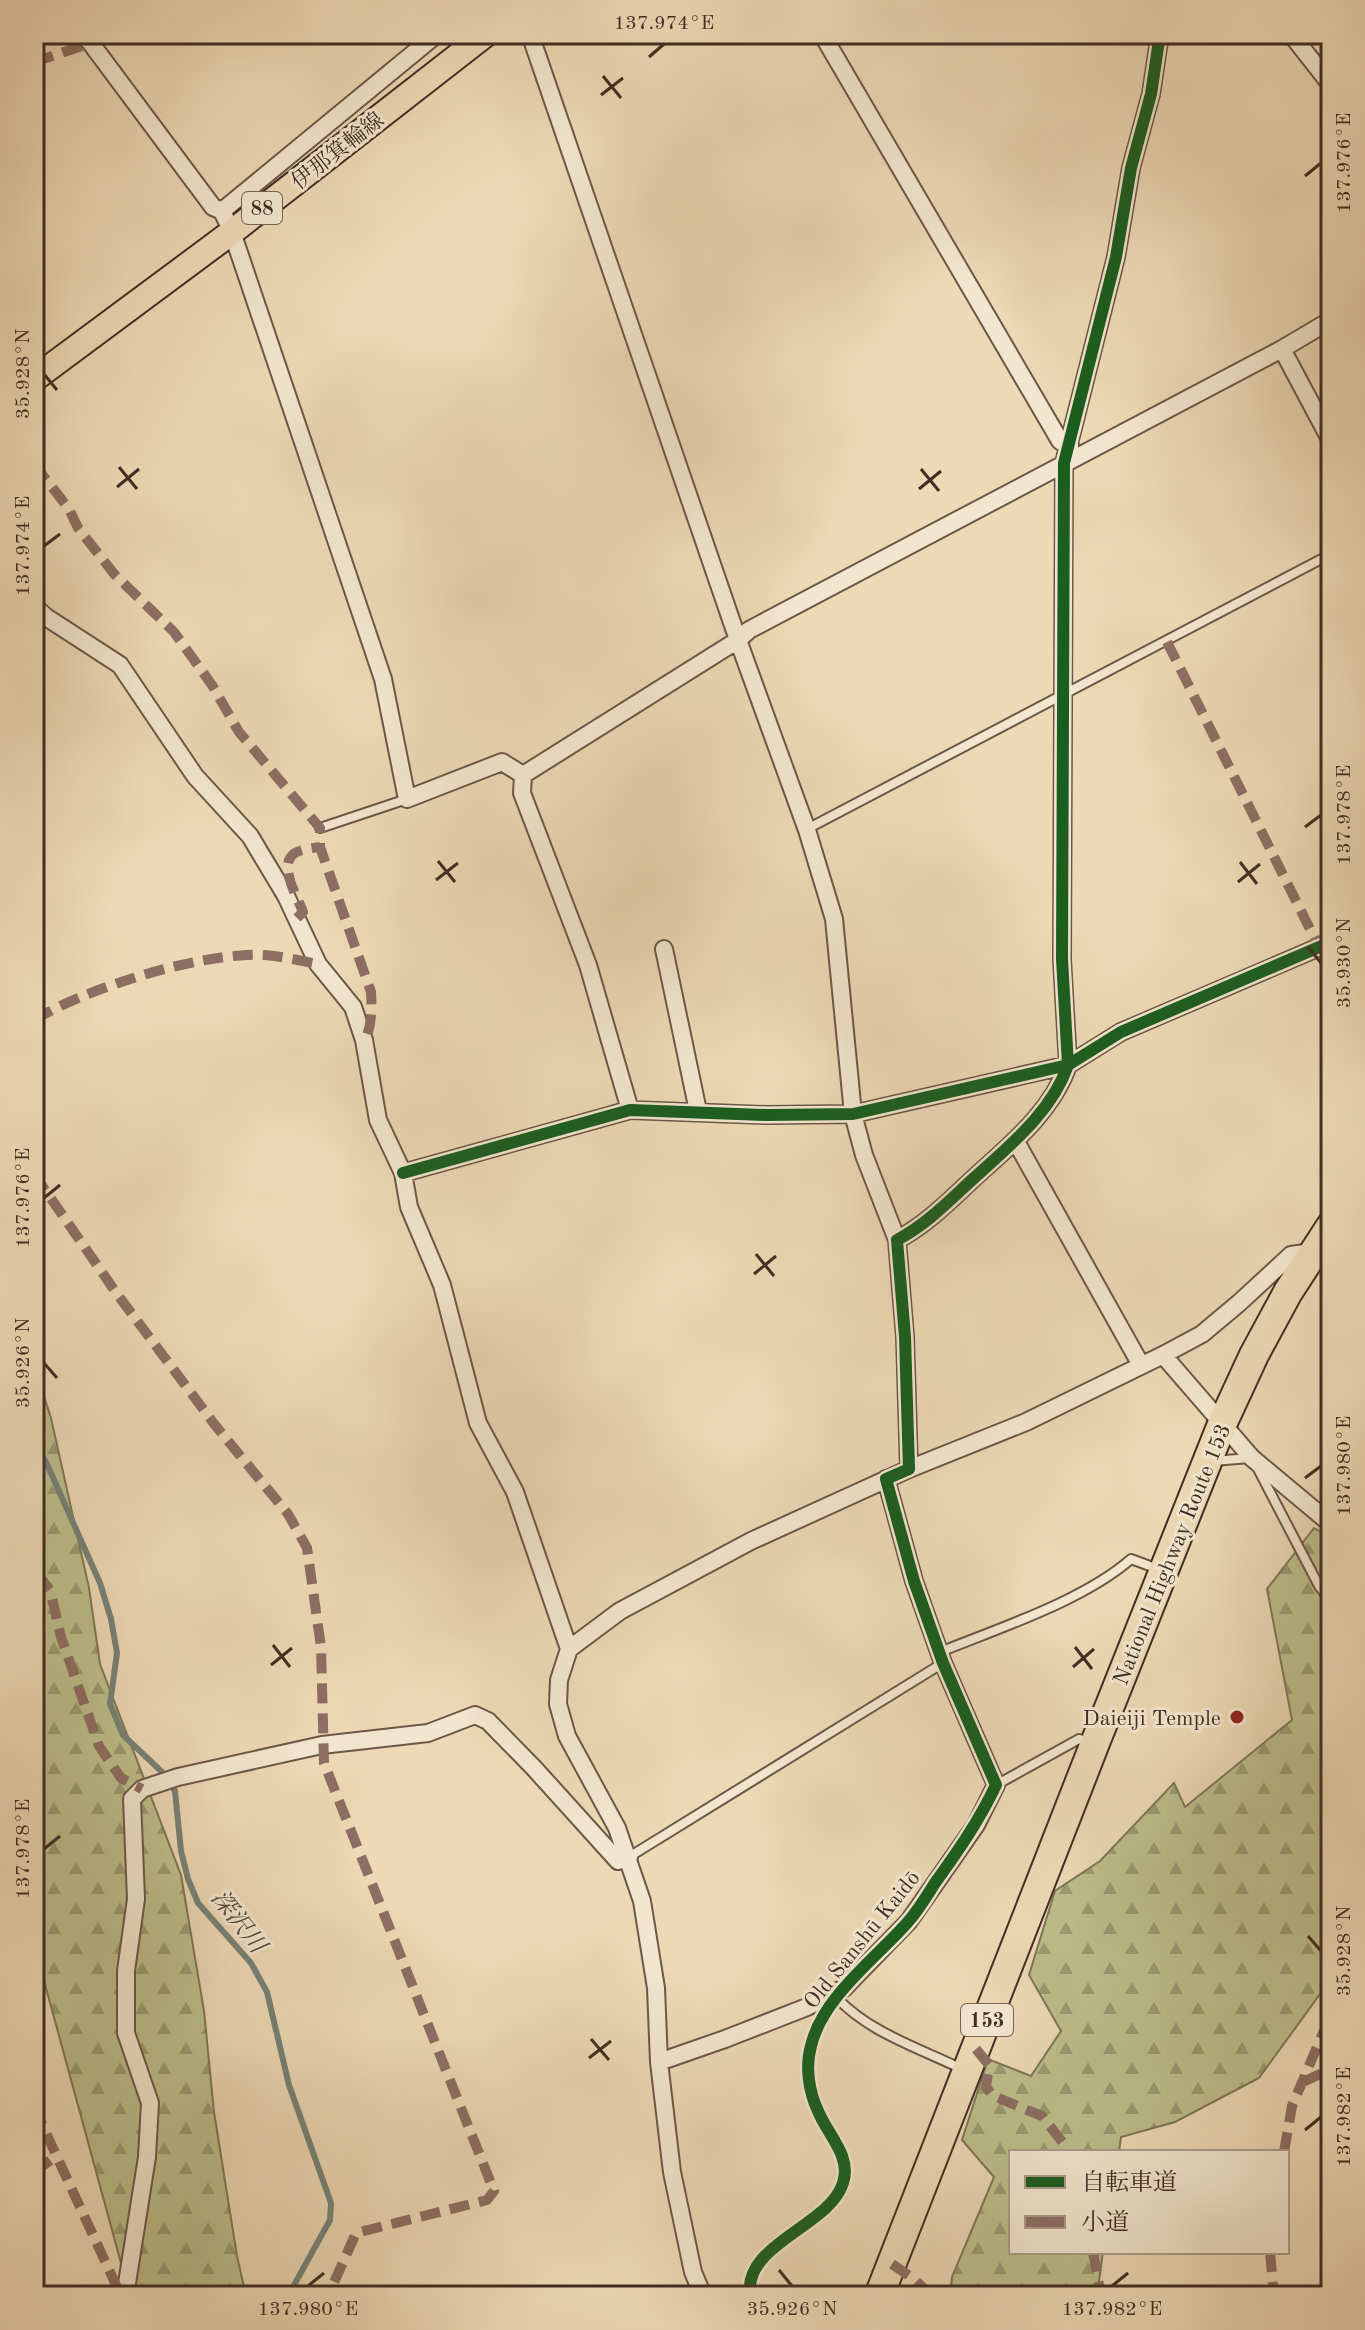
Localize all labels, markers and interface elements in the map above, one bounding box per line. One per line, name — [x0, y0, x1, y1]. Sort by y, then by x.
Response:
text: 137.974°E — [614, 14, 714, 34]
street label: 伊那箕輪線 — [287, 107, 388, 194]
text: 137.976°E — [1335, 113, 1355, 213]
road number: 88 — [242, 192, 282, 224]
text: 35.928°N — [14, 329, 34, 419]
text: 137.974°E — [14, 496, 34, 596]
text: 137.978°E — [1335, 765, 1355, 865]
text: 35.930°N — [1335, 918, 1355, 1008]
text: 137.976°E — [14, 1148, 34, 1248]
text: 35.926°N — [14, 1318, 34, 1408]
text: 137.980°E — [1335, 1416, 1355, 1516]
street label: National Highway Route 153 — [1110, 1421, 1235, 1689]
place label: Daieiji Temple — [1083, 1708, 1221, 1730]
marker: Daieiji Temple — [1228, 1708, 1246, 1726]
text: 137.978°E — [14, 1799, 34, 1899]
street label: Old Sanshū Kaidō — [800, 1867, 925, 2013]
water label: 深沢川 — [206, 1885, 272, 1960]
text: 35.928°N — [1335, 1906, 1355, 1996]
road number: 153 — [961, 2004, 1013, 2036]
text: 137.982°E — [1335, 2067, 1355, 2167]
legend — [1009, 2150, 1289, 2254]
text: 自転車道 — [1081, 2169, 1177, 2196]
text: 小道 — [1081, 2209, 1129, 2236]
text: 137.980°E — [258, 2300, 358, 2320]
text: 35.926°N — [747, 2300, 837, 2320]
text: 137.982°E — [1062, 2300, 1162, 2320]

